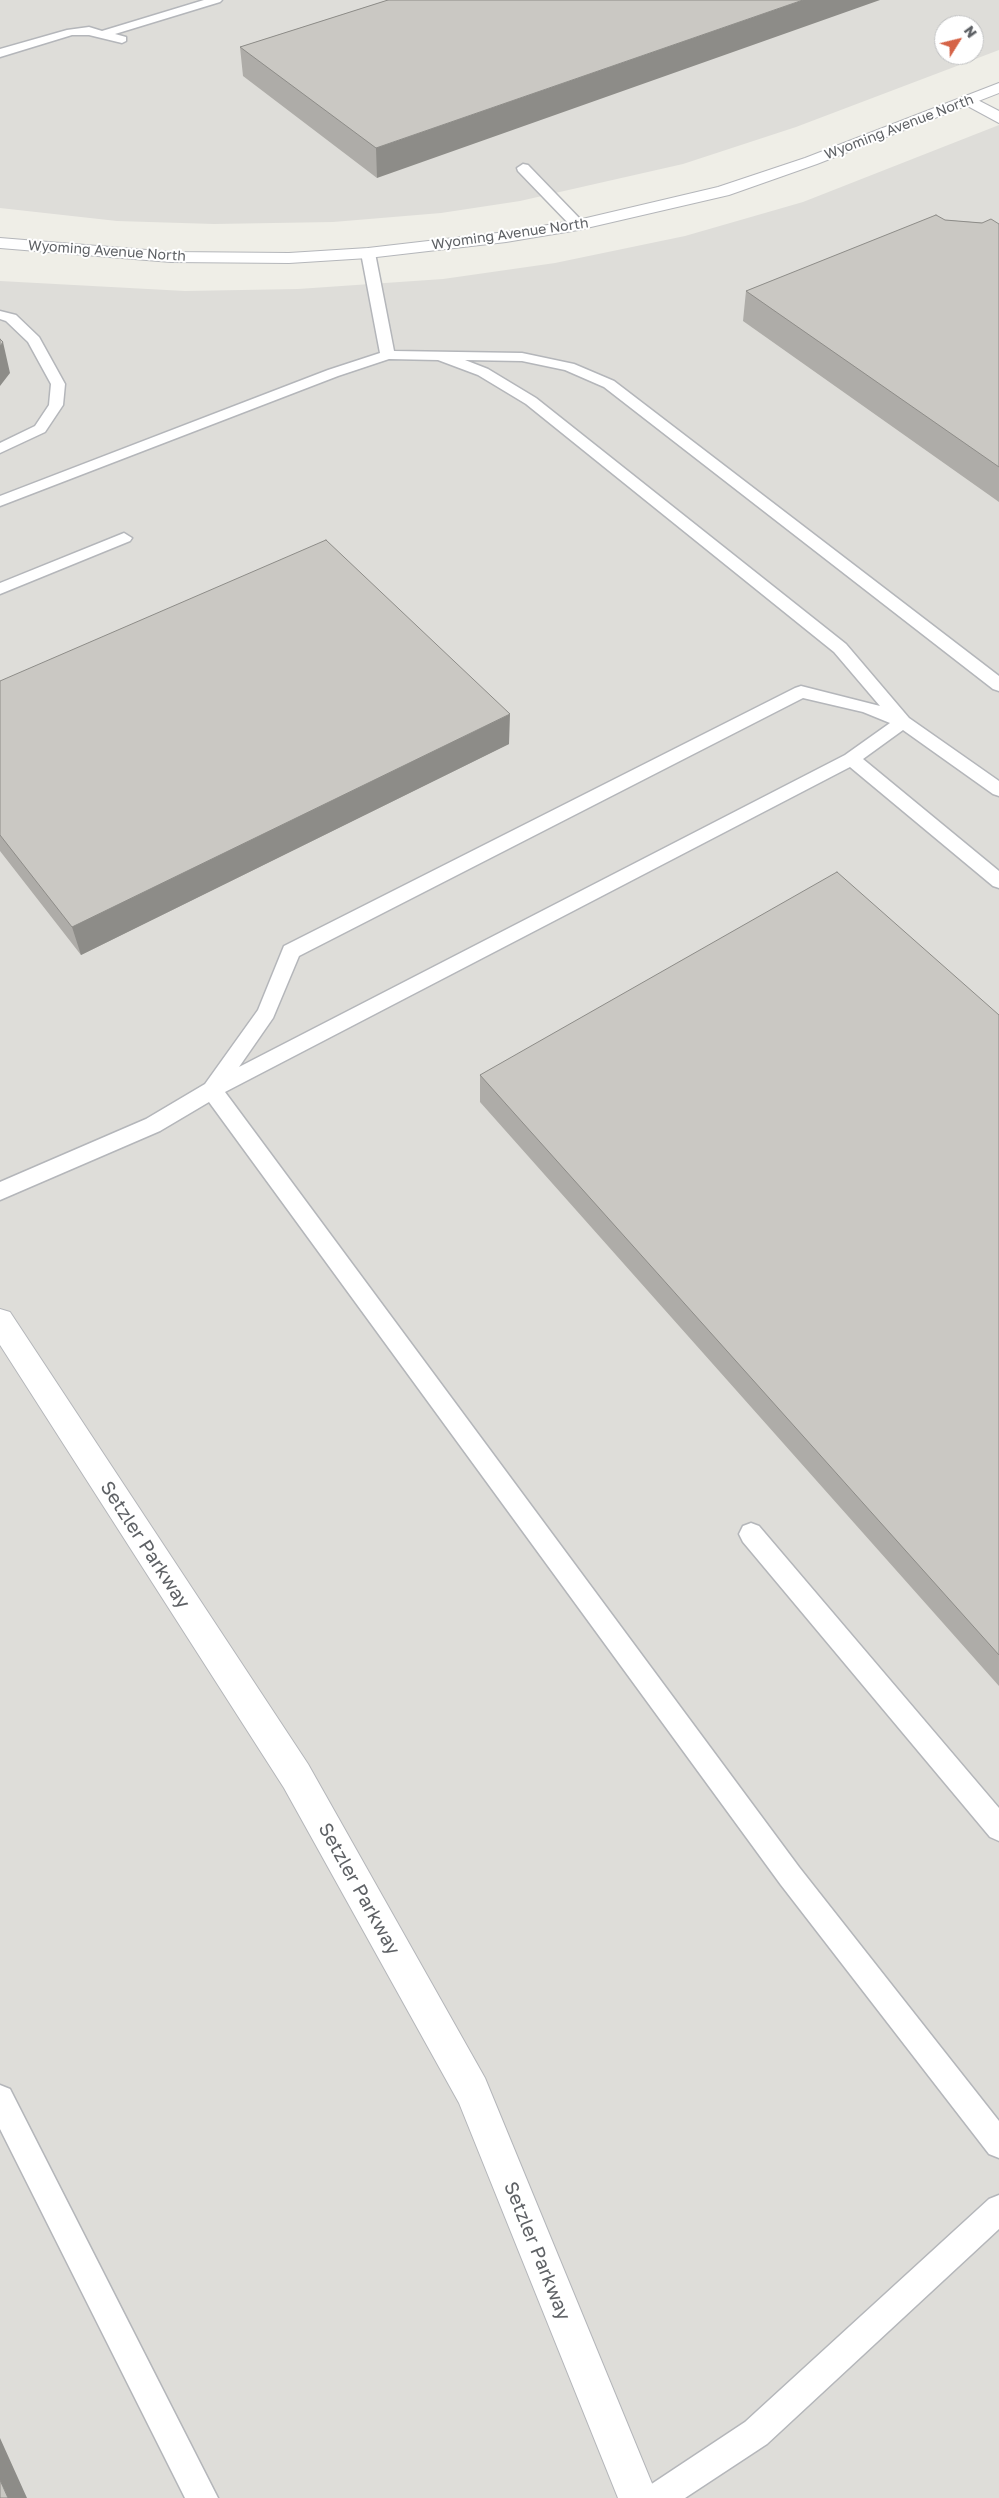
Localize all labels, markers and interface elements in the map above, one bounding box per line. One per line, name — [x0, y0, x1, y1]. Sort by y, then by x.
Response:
north arrow — [934, 15, 984, 65]
text: N — [961, 22, 981, 41]
street label: Wyoming Avenue North — [822, 91, 976, 163]
street label: Wyoming Avenue North — [431, 215, 589, 253]
street label: Wyoming Avenue North — [28, 237, 186, 265]
street label: Setzler Parkway — [95, 1477, 195, 1613]
street label: Setzler Parkway — [313, 1819, 405, 1959]
street label: Setzler Parkway — [499, 2178, 575, 2324]

